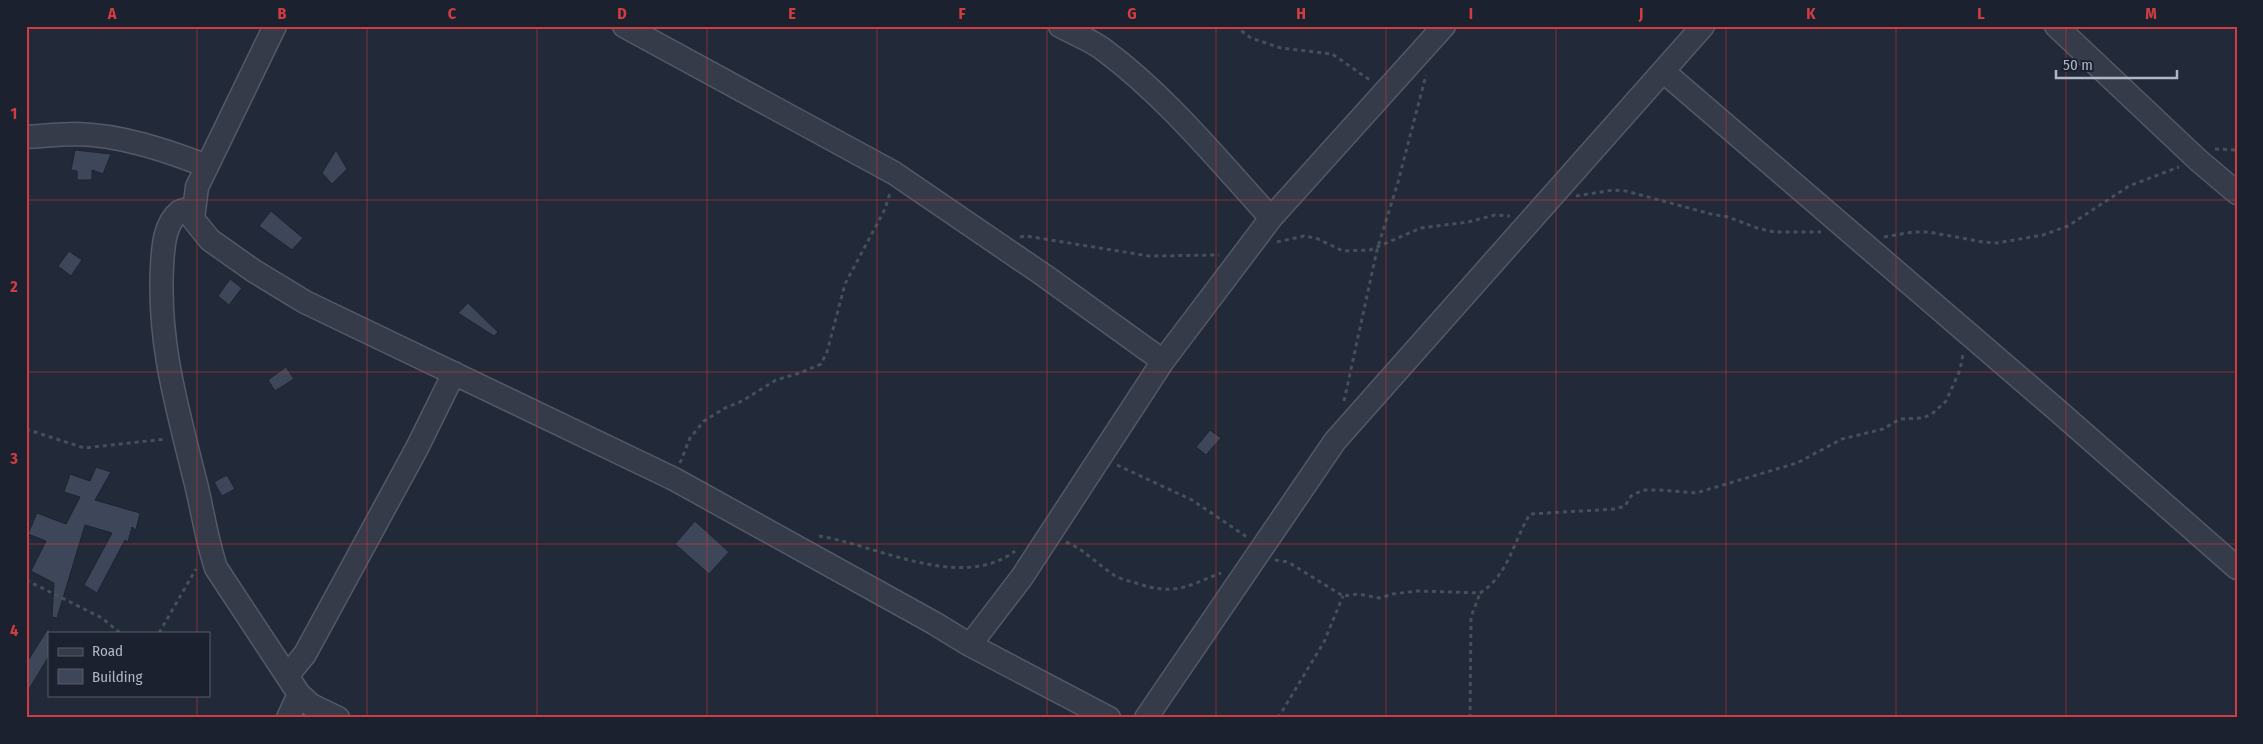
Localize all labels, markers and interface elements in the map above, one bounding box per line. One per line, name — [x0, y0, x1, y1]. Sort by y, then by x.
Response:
text: A — [107, 4, 117, 23]
text: B — [278, 4, 287, 23]
text: C — [448, 4, 457, 23]
text: D — [617, 4, 627, 23]
text: E — [788, 4, 796, 23]
text: F — [958, 4, 966, 23]
text: G — [1127, 4, 1137, 23]
text: H — [1296, 4, 1306, 23]
text: I — [1469, 4, 1473, 23]
text: J — [1638, 4, 1643, 23]
text: K — [1806, 4, 1816, 23]
text: L — [1977, 4, 1985, 23]
text: M — [2145, 4, 2157, 23]
scale bar — [2056, 48, 2177, 80]
text: 50 m — [2063, 56, 2093, 74]
text: 1 — [11, 104, 17, 123]
text: 2 — [9, 277, 18, 296]
text: 3 — [9, 449, 18, 468]
text: 4 — [10, 621, 18, 640]
legend — [48, 632, 210, 696]
text: Road — [92, 642, 123, 660]
text: Building — [92, 668, 143, 686]

